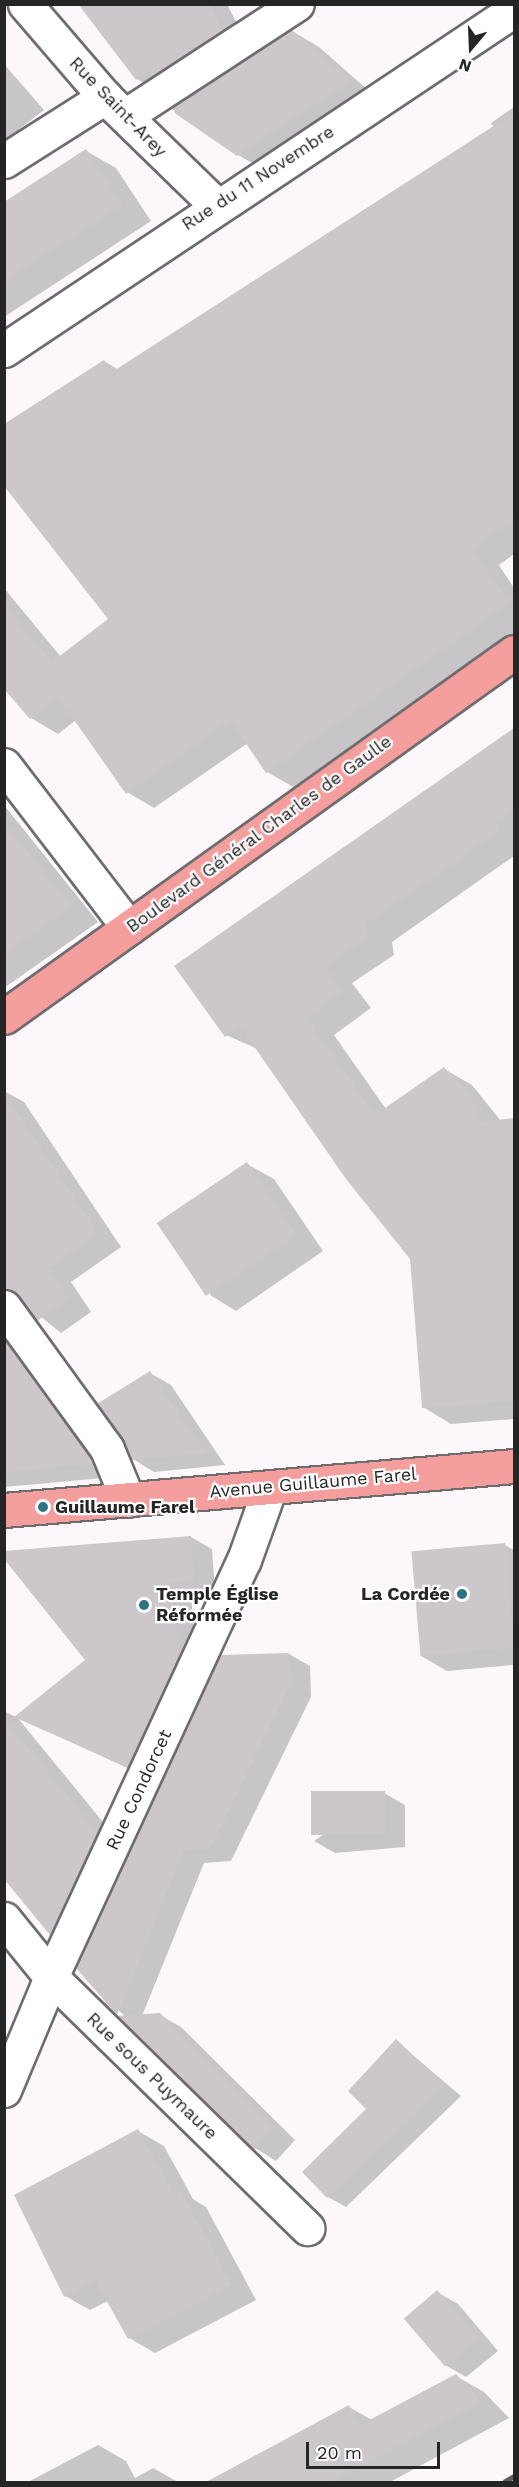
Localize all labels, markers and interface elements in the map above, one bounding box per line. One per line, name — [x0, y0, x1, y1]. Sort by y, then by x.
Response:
north arrow — [441, 18, 501, 78]
street label: Rue Saint-Arey — [65, 52, 171, 162]
text: N — [456, 55, 474, 76]
street label: Rue du 11 Novembre — [178, 121, 338, 235]
street label: Boulevard Général Charles de Gaulle — [122, 730, 396, 938]
street label: Avenue Guillaume Farel — [208, 1463, 418, 1503]
place label: Guillaume Farel — [55, 1496, 195, 1518]
marker: Guillaume Farel — [36, 1500, 50, 1514]
place label: La Cordée — [361, 1583, 450, 1605]
place label: Temple Église Réformée — [156, 1584, 279, 1626]
marker: La Cordée — [455, 1587, 469, 1601]
marker: Temple Église Réformée — [137, 1598, 151, 1612]
street label: Rue Condorcet — [102, 1726, 176, 1854]
street label: Rue sous Puymaure — [82, 2008, 222, 2144]
scale bar — [309, 2430, 442, 2468]
text: 20 m — [317, 2442, 362, 2463]

